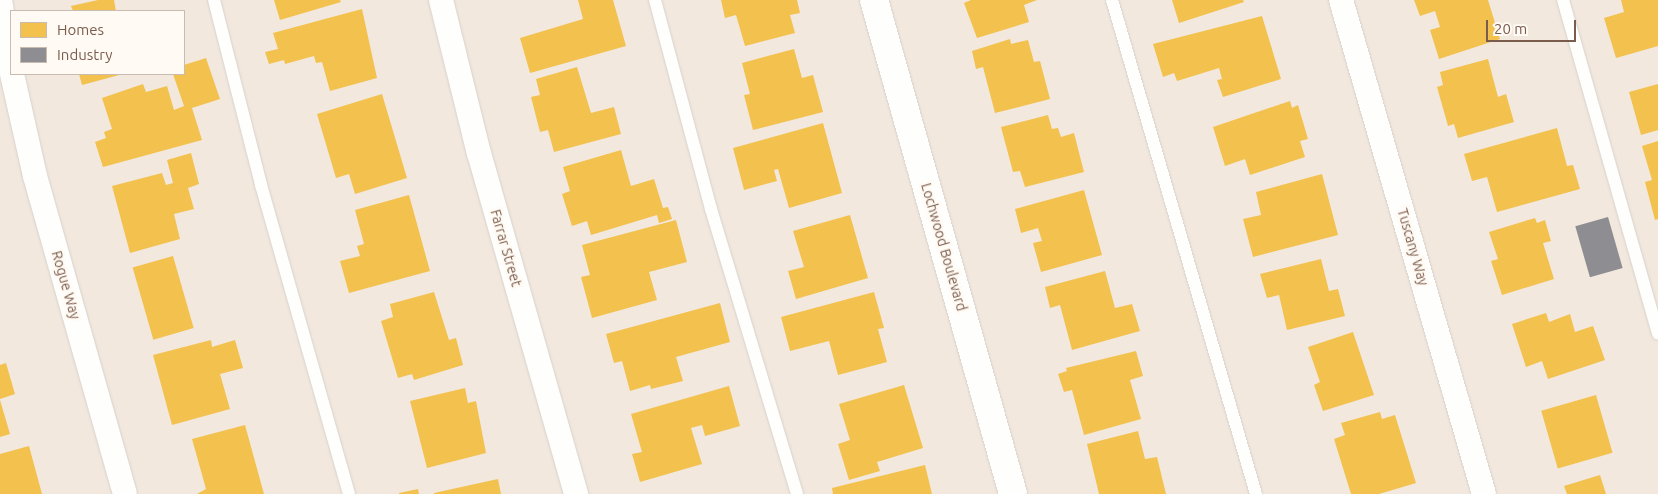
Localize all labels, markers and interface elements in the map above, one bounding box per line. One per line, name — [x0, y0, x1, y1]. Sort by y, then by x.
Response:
legend — [10, 10, 185, 75]
scale bar — [1488, 10, 1578, 42]
text: 20 m — [1494, 20, 1527, 37]
text: Homes — [57, 21, 104, 38]
text: Industry — [57, 46, 112, 63]
street label: Lochwood Boulevard — [918, 181, 970, 313]
street label: Tuscany Way — [1394, 206, 1432, 288]
street label: Farrar Street — [487, 208, 525, 288]
street label: Rogue Way — [48, 249, 84, 321]

